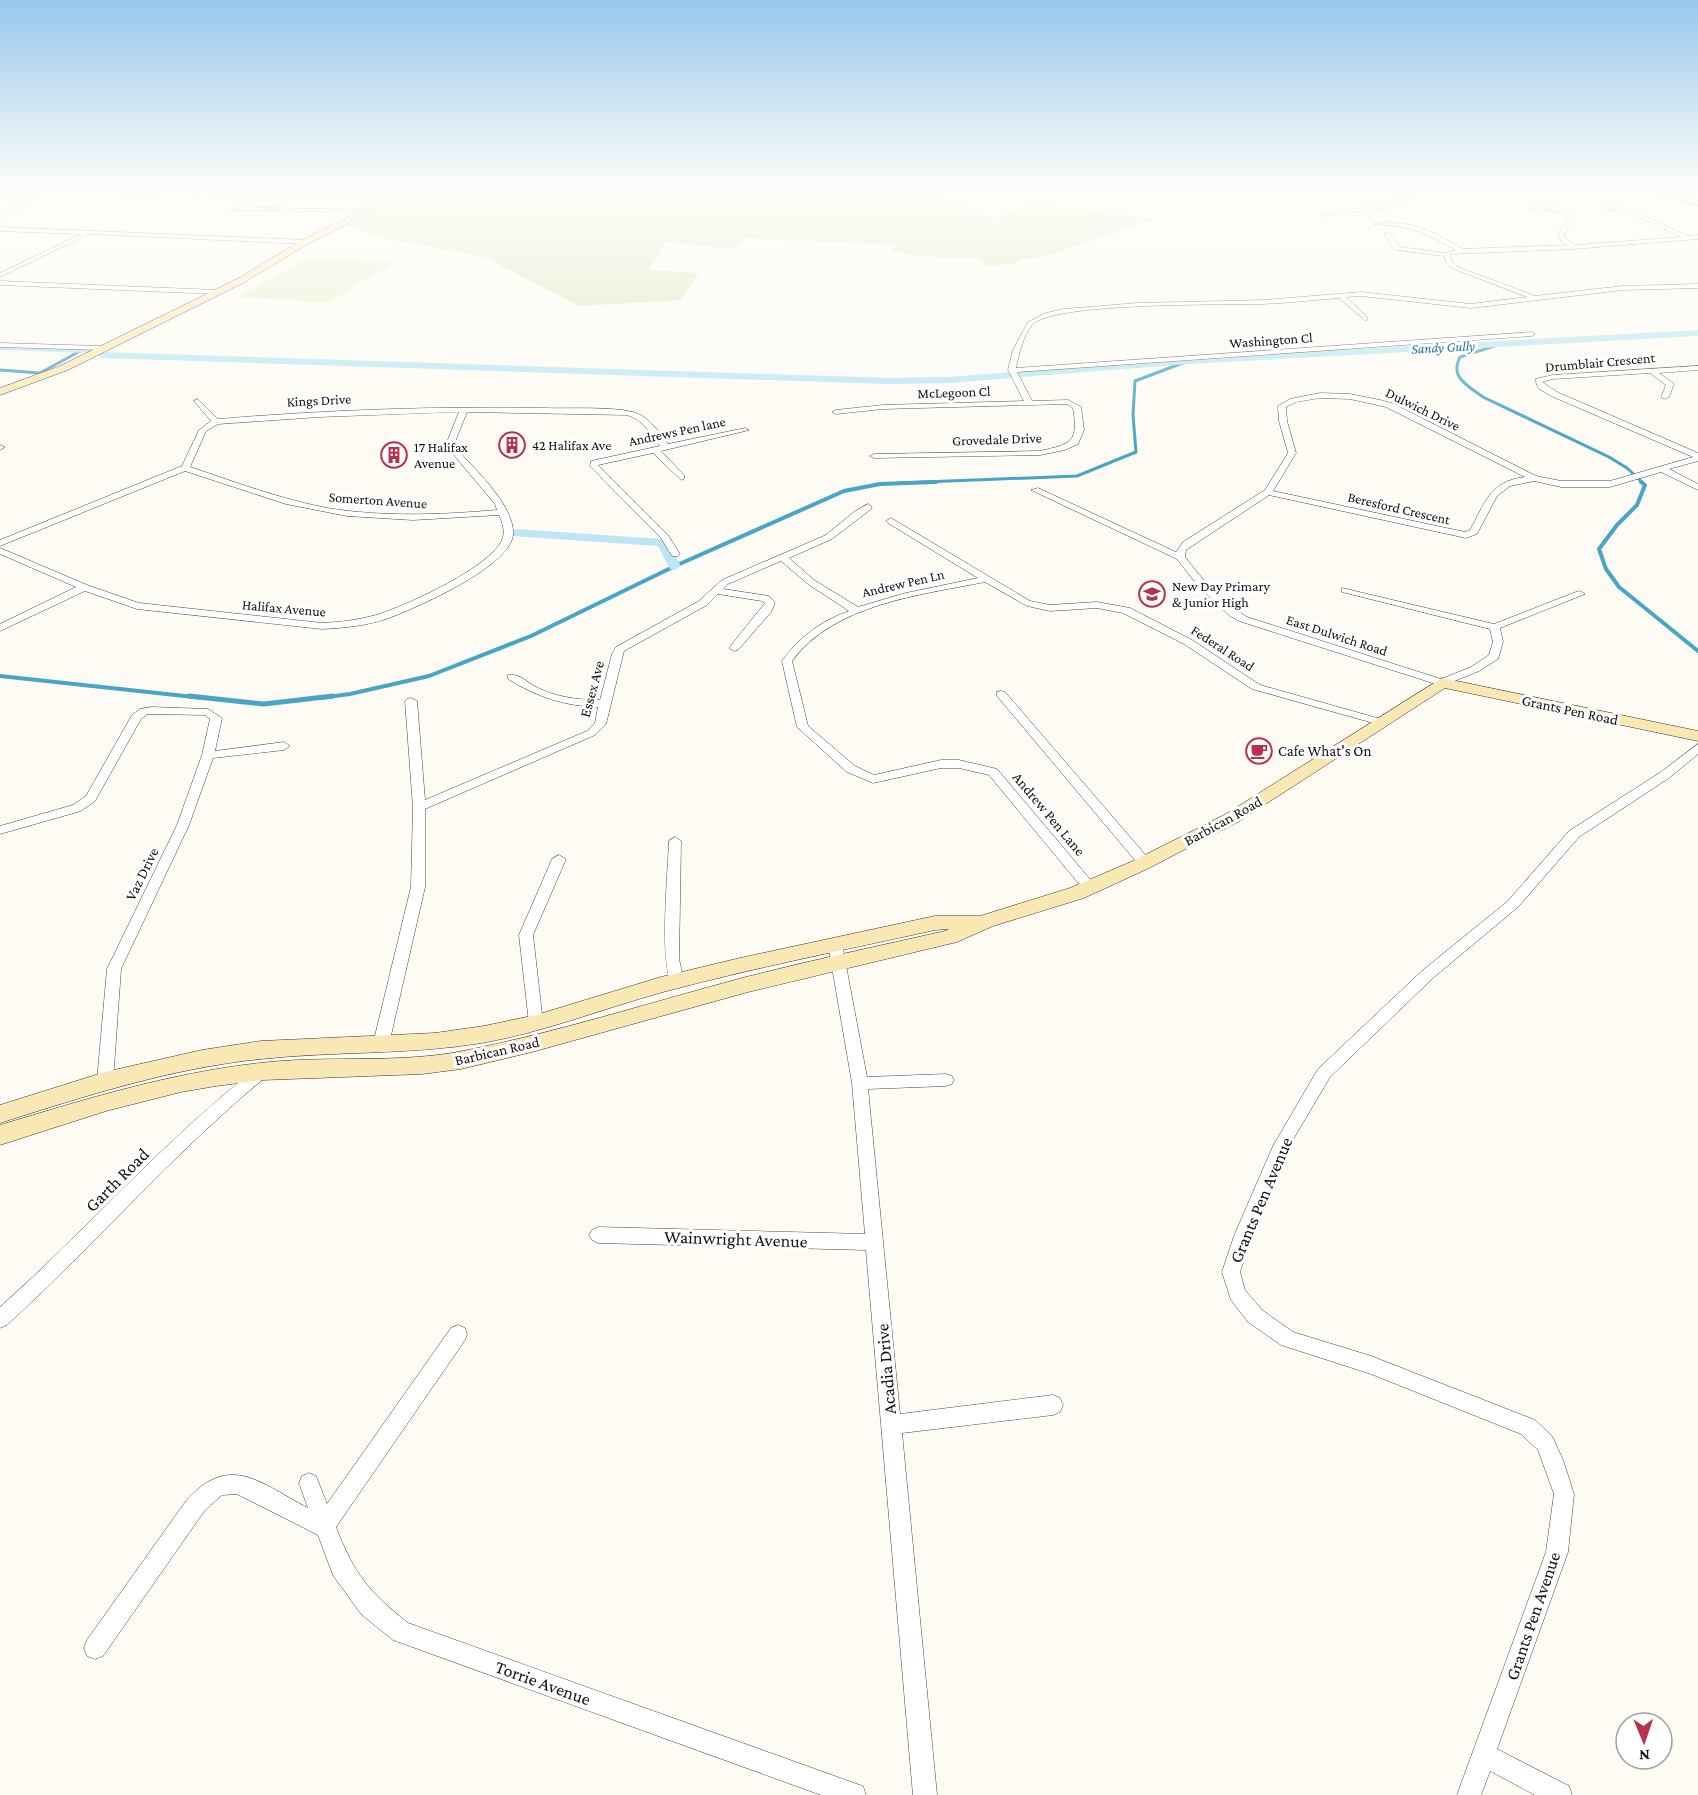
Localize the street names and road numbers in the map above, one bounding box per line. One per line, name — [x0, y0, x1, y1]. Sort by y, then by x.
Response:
street label: Washington Cl — [1229, 329, 1313, 351]
street label: Drumblair Crescent — [1544, 349, 1656, 375]
street label: McLegoon Cl — [917, 383, 991, 401]
street label: Dulwich Drive — [1383, 384, 1463, 434]
street label: Kings Drive — [286, 390, 352, 410]
street label: Andrews Pen lane — [627, 413, 727, 449]
street label: Grovedale Drive — [952, 429, 1042, 449]
street label: Beresford Crescent — [1346, 488, 1452, 528]
street label: Somerton Avenue — [328, 489, 428, 511]
street label: Andrew Pen Ln — [860, 566, 946, 600]
street label: Halifax Avenue — [241, 596, 327, 620]
street label: East Dulwich Road — [1284, 611, 1390, 659]
street label: Federal Road — [1188, 622, 1258, 675]
street label: Essex Ave — [577, 659, 607, 719]
street label: Grants Pen Road — [1520, 692, 1620, 728]
street label: Andrew Pen Lane — [1010, 769, 1089, 859]
street label: Barbican Road — [1181, 793, 1265, 849]
street label: Vaz Drive — [122, 845, 162, 903]
street label: Barbican Road — [453, 1033, 541, 1069]
street label: Grants Pen Avenue — [1226, 1134, 1296, 1266]
street label: Garth Road — [81, 1144, 153, 1216]
street label: Wainwright Avenue — [664, 1227, 808, 1252]
street label: Acadia Drive — [872, 1323, 900, 1415]
street label: Grants Pen Avenue — [1502, 1549, 1564, 1683]
street label: Torrie Avenue — [493, 1657, 593, 1709]

